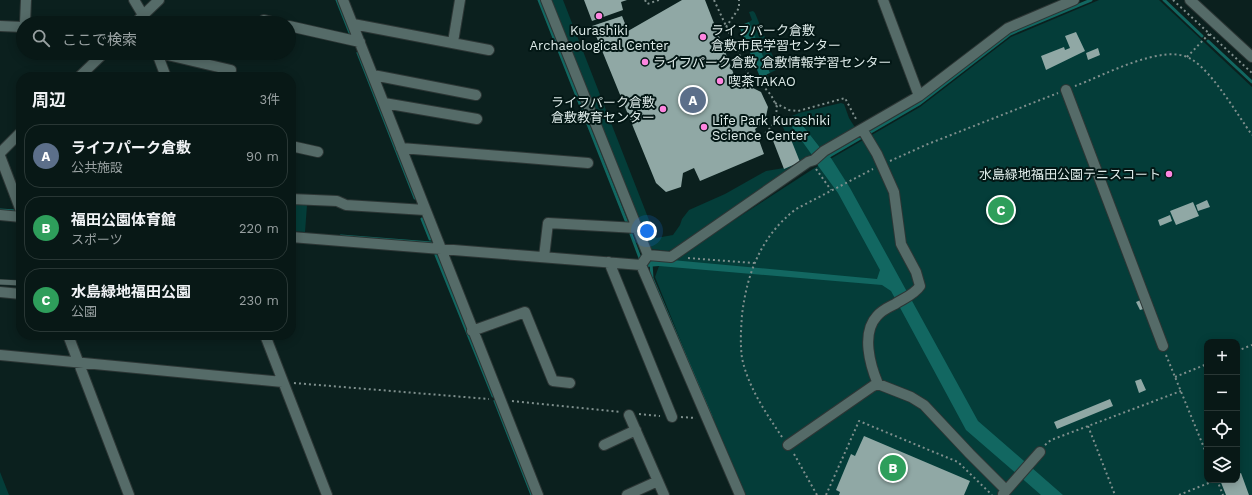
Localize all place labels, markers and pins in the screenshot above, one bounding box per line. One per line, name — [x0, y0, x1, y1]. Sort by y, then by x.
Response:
marker: Kurashiki Archaeological Center — [594, 11, 604, 21]
place label: Kurashiki Archaeological Center — [529, 23, 669, 53]
place label: ライフパーク倉敷 倉敷市民学習センター — [711, 23, 841, 53]
marker: ライフパーク倉敷 倉敷市民学習センター — [698, 32, 708, 42]
place label: ライフパーク倉敷 倉敷情報学習センター — [653, 55, 891, 70]
marker: ライフパーク倉敷 倉敷情報学習センター — [640, 57, 650, 67]
place label: 喫茶TAKAO — [728, 74, 796, 89]
marker: 喫茶TAKAO — [715, 76, 725, 86]
pin: A — [680, 85, 706, 115]
place label: ライフパーク倉敷 倉敷教育センター — [551, 95, 655, 125]
marker: ライフパーク倉敷 倉敷教育センター — [658, 104, 668, 114]
place label: Life Park Kurashiki Science Center — [712, 113, 830, 143]
marker: Life Park Kurashiki Science Center — [699, 122, 709, 132]
place label: 水島緑地福田公園テニスコート — [979, 167, 1161, 182]
marker: 水島緑地福田公園テニスコート — [1164, 169, 1174, 179]
pin: C — [988, 195, 1014, 225]
pin: B — [880, 453, 906, 483]

